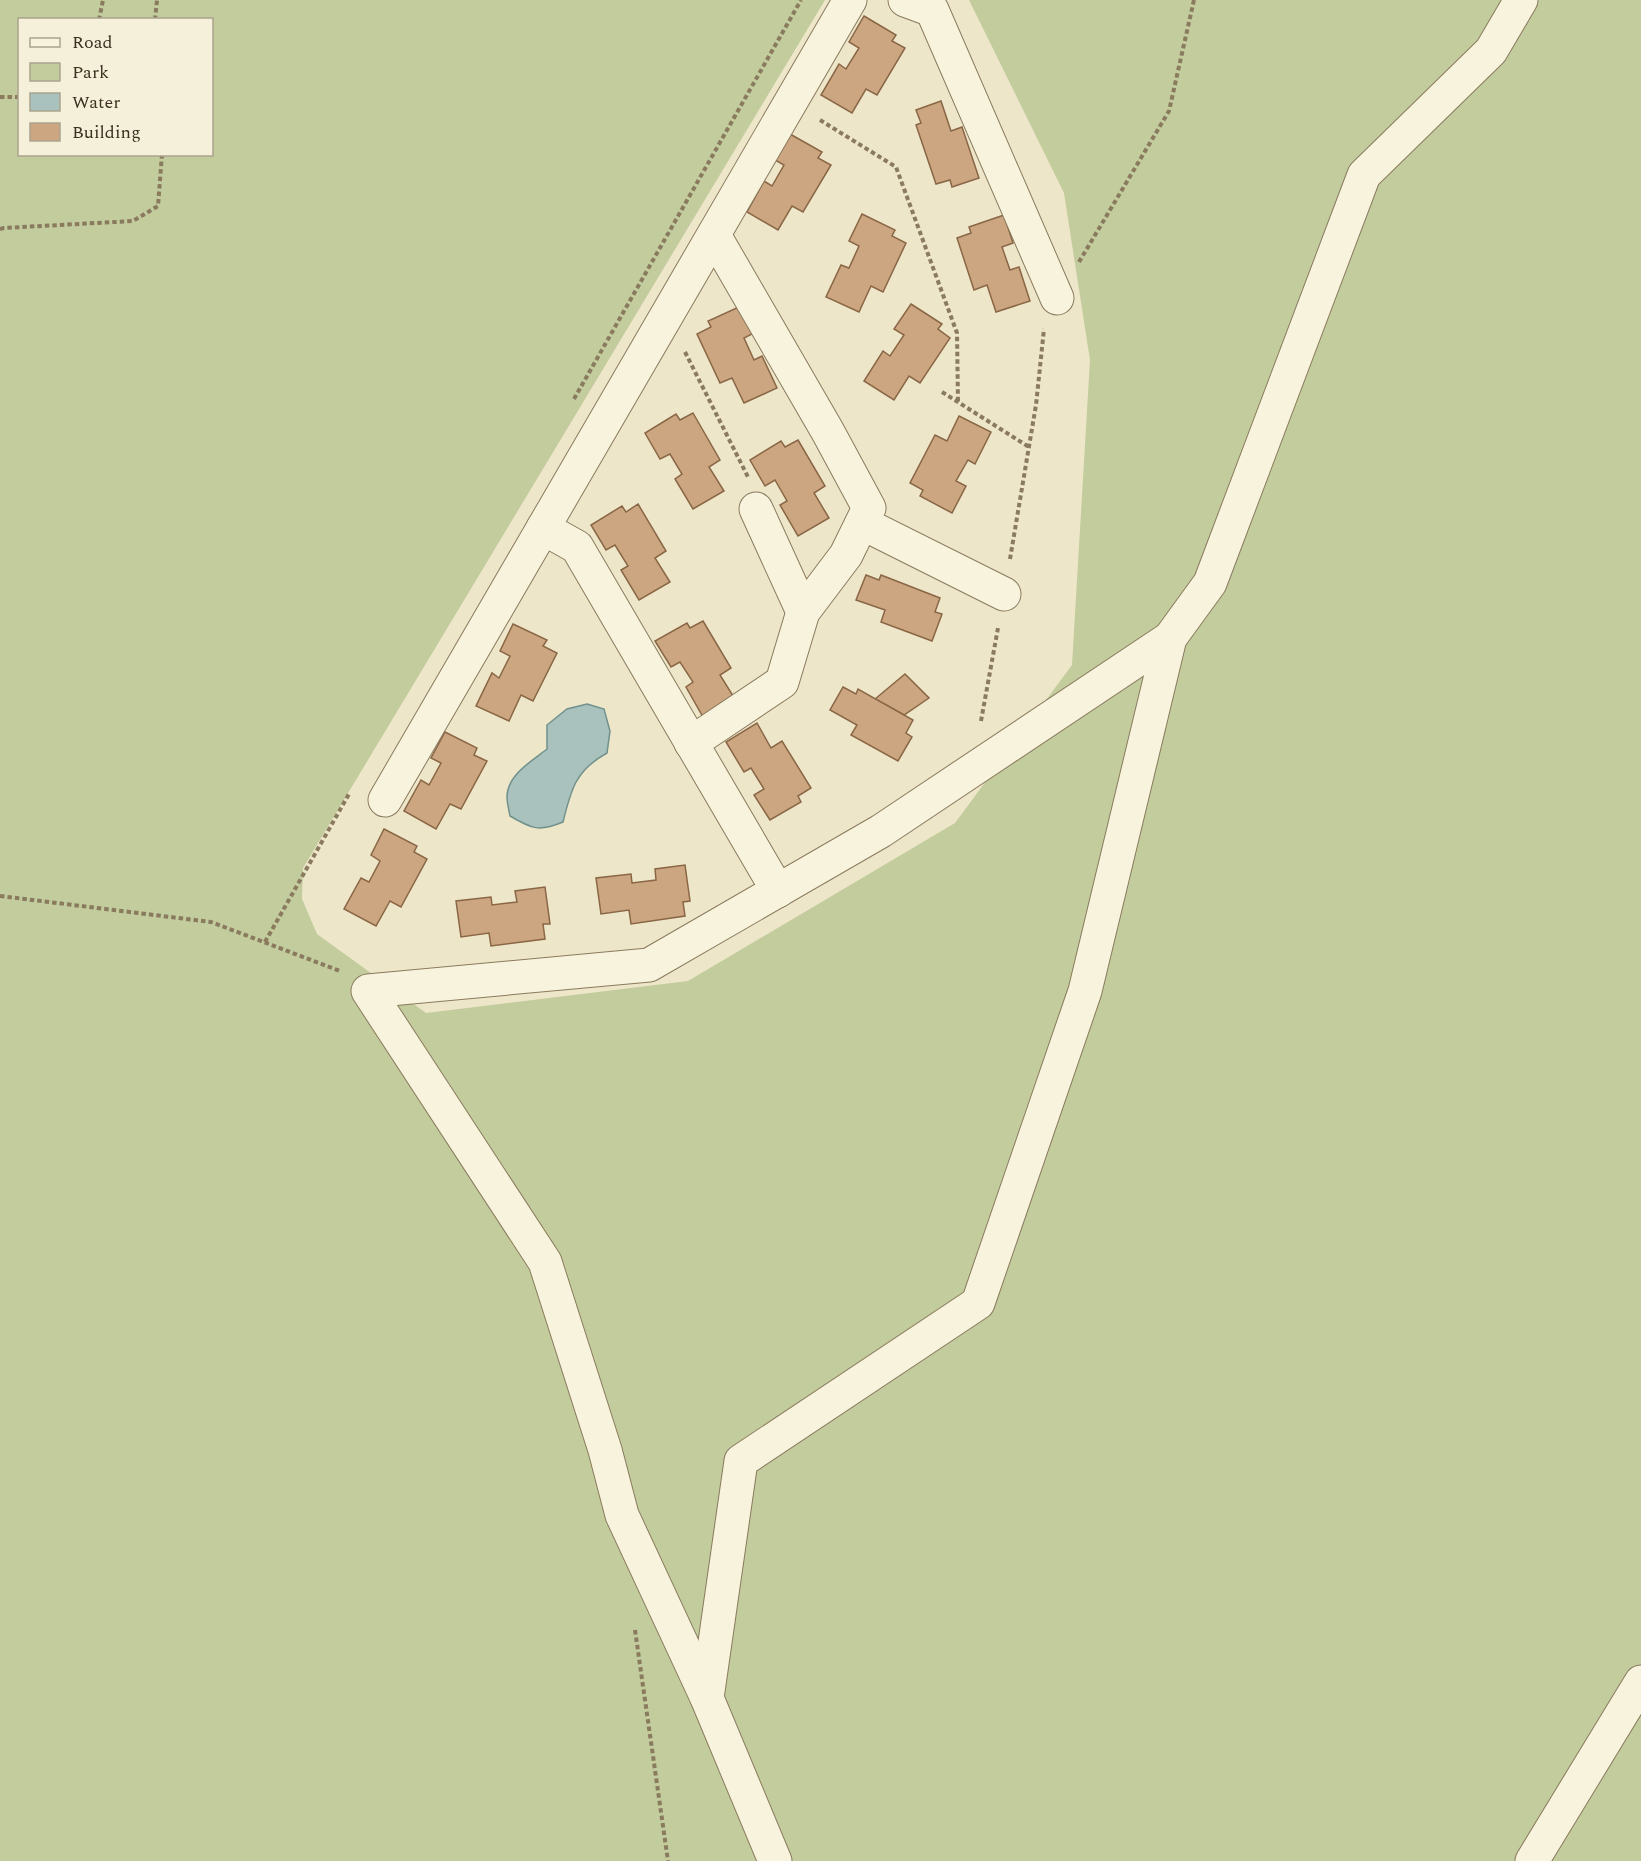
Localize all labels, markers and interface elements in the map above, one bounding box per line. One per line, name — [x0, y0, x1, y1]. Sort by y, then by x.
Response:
legend — [18, 18, 213, 156]
text: Road — [72, 29, 113, 56]
text: Park — [72, 59, 109, 86]
text: Water — [72, 89, 120, 116]
text: Building — [72, 119, 141, 146]

